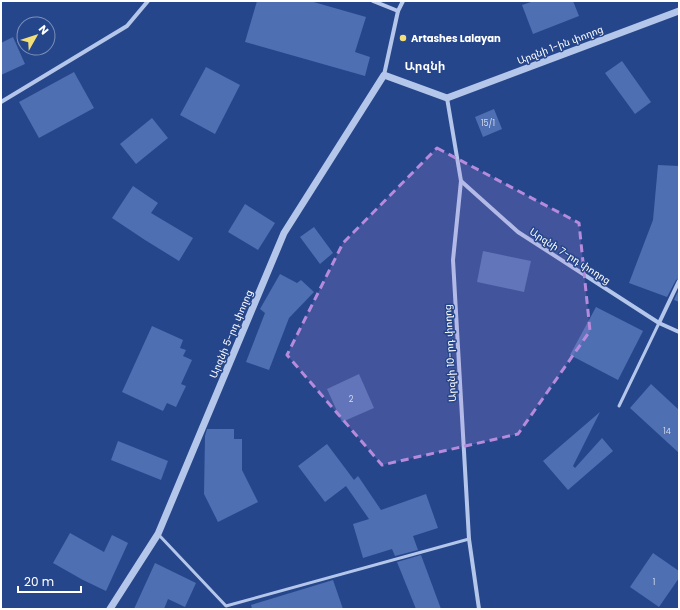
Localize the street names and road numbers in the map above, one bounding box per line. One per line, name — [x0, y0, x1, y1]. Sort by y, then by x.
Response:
street label: Արզնի 1-ին փողոց — [515, 22, 605, 68]
street label: Արզնի 7-րդ փողոց — [527, 224, 613, 288]
street label: Արզնի 5-րդ փողոց — [206, 287, 256, 381]
street label: Արզնի 10-րդ փողոց — [440, 304, 460, 402]

